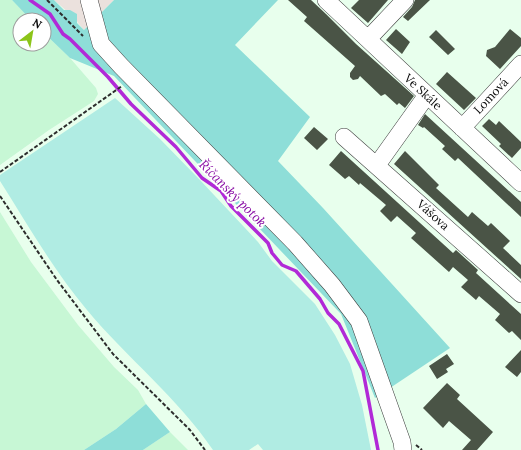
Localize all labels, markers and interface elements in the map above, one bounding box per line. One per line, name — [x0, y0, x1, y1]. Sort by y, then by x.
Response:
north arrow — [12, 12, 52, 52]
text: N — [30, 15, 45, 32]
street label: Ve Skále — [401, 70, 446, 113]
street label: Lomová — [470, 75, 511, 117]
water label: Říčanský potok — [195, 155, 271, 231]
street label: Vášova — [413, 196, 453, 233]

